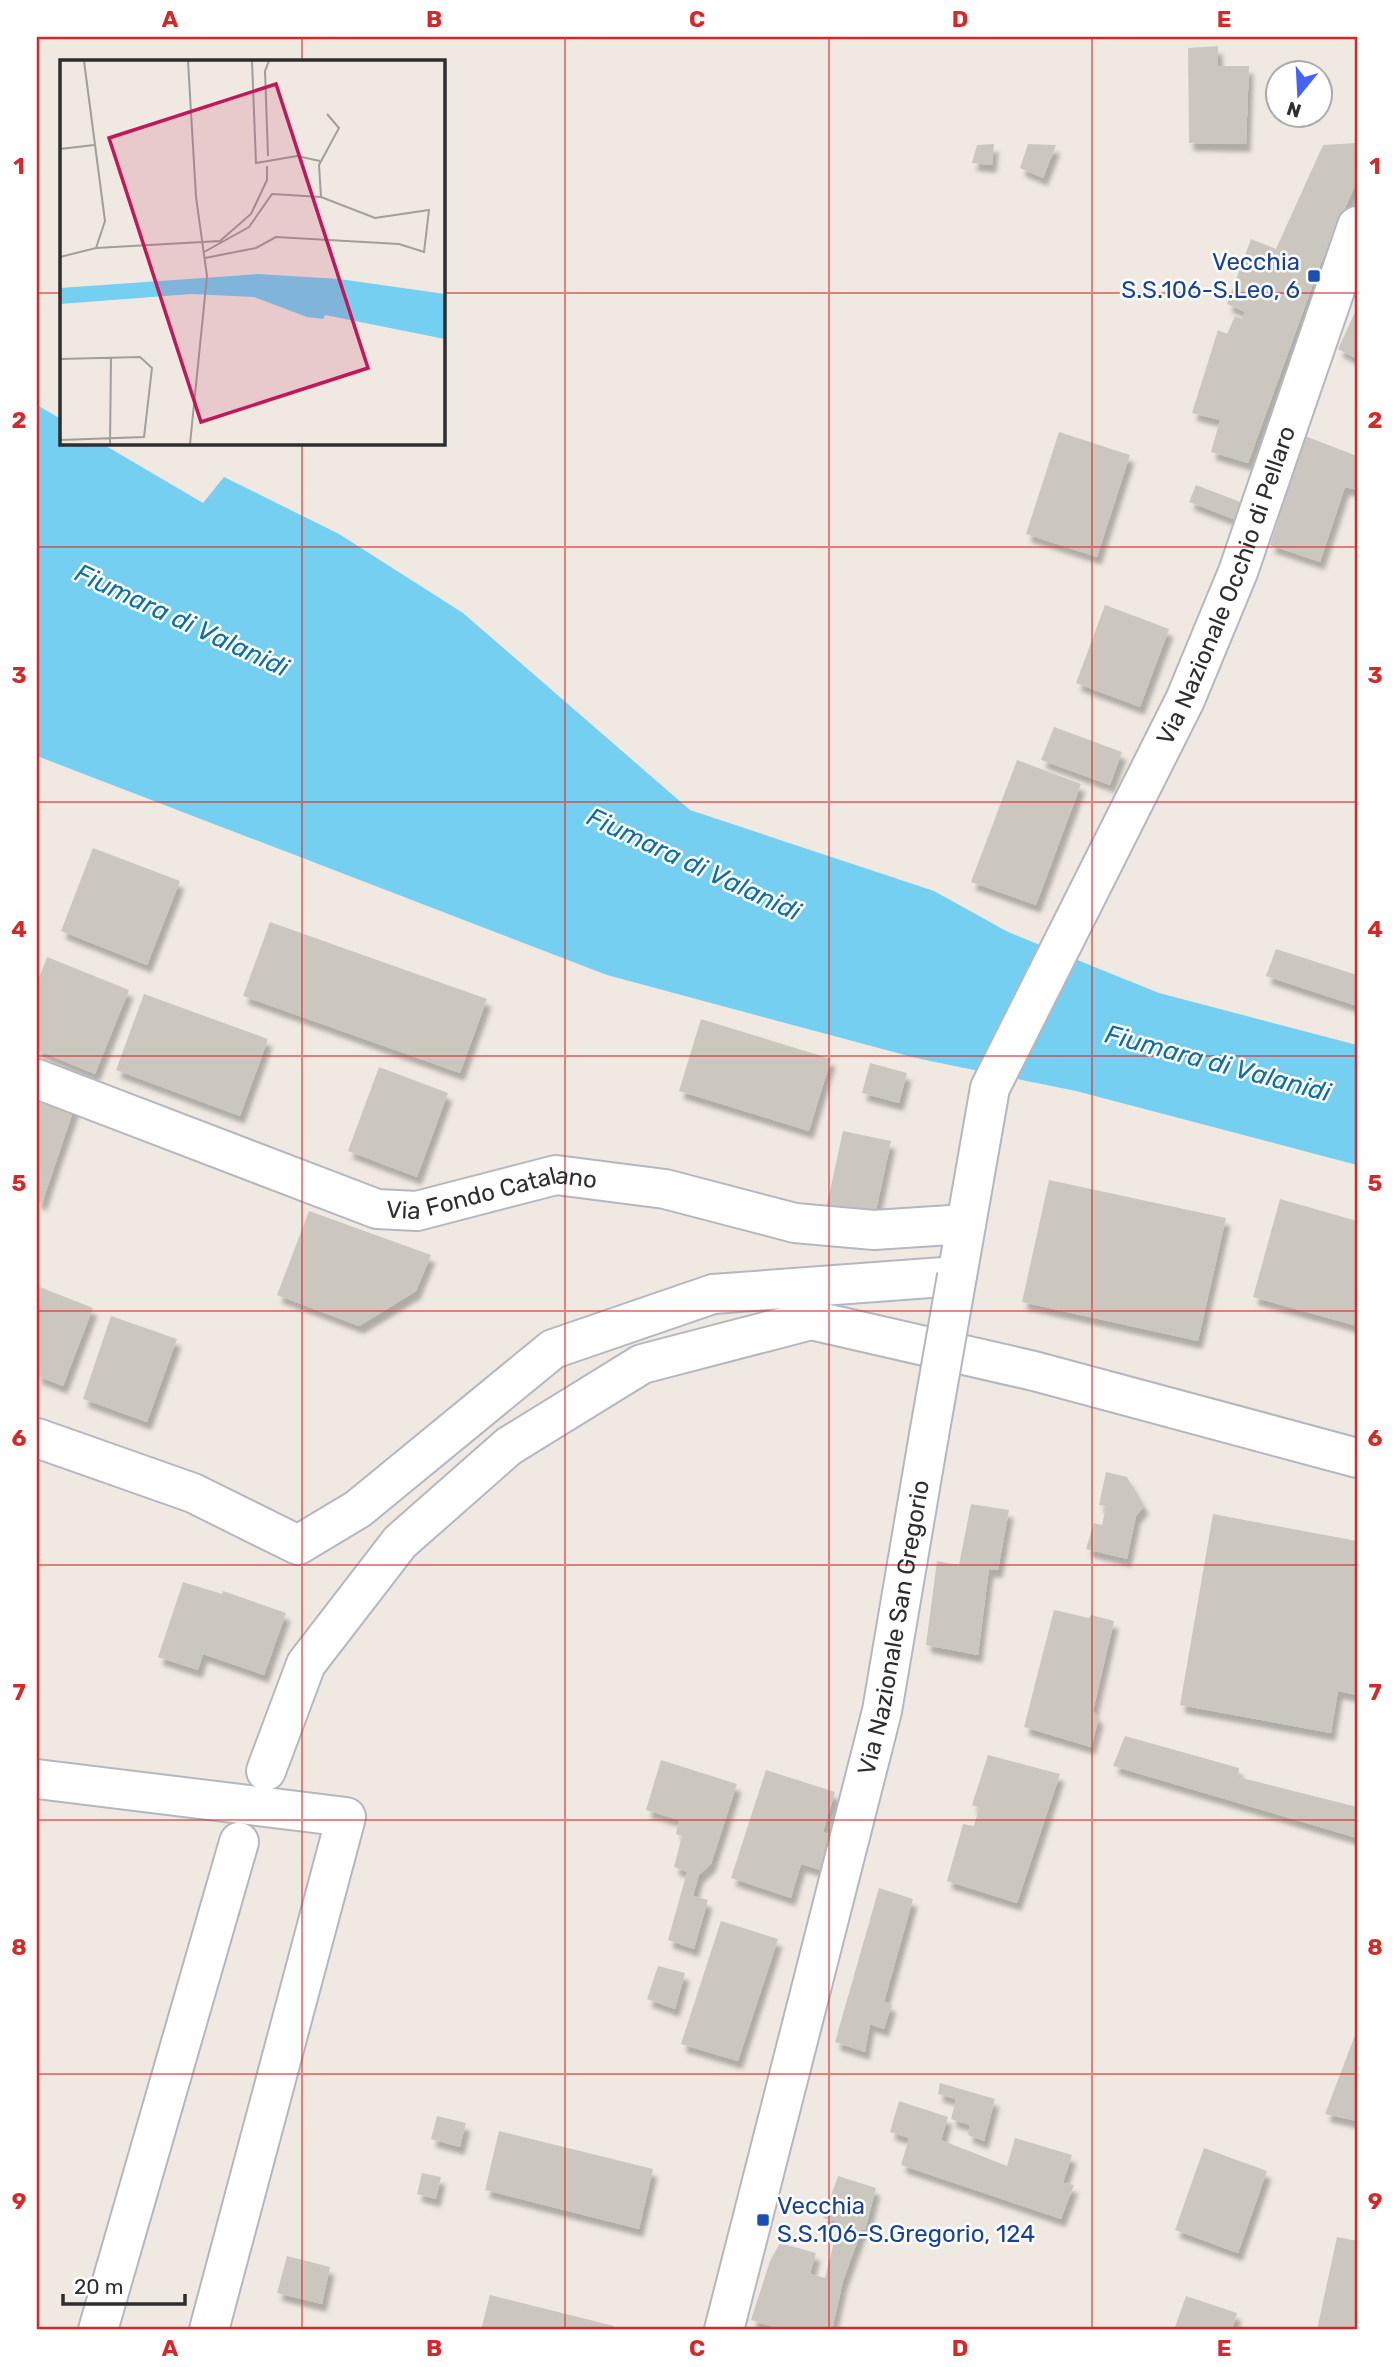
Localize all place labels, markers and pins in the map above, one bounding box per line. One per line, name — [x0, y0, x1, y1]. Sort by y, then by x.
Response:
place label: Vecchia S.S.106-S.Leo, 6 — [1121, 248, 1300, 304]
marker: Vecchia S.S.106-S.Leo, 6 — [1306, 268, 1322, 284]
place label: Vecchia S.S.106-S.Gregorio, 124 — [777, 2192, 1035, 2248]
marker: Vecchia S.S.106-S.Gregorio, 124 — [755, 2212, 771, 2228]

